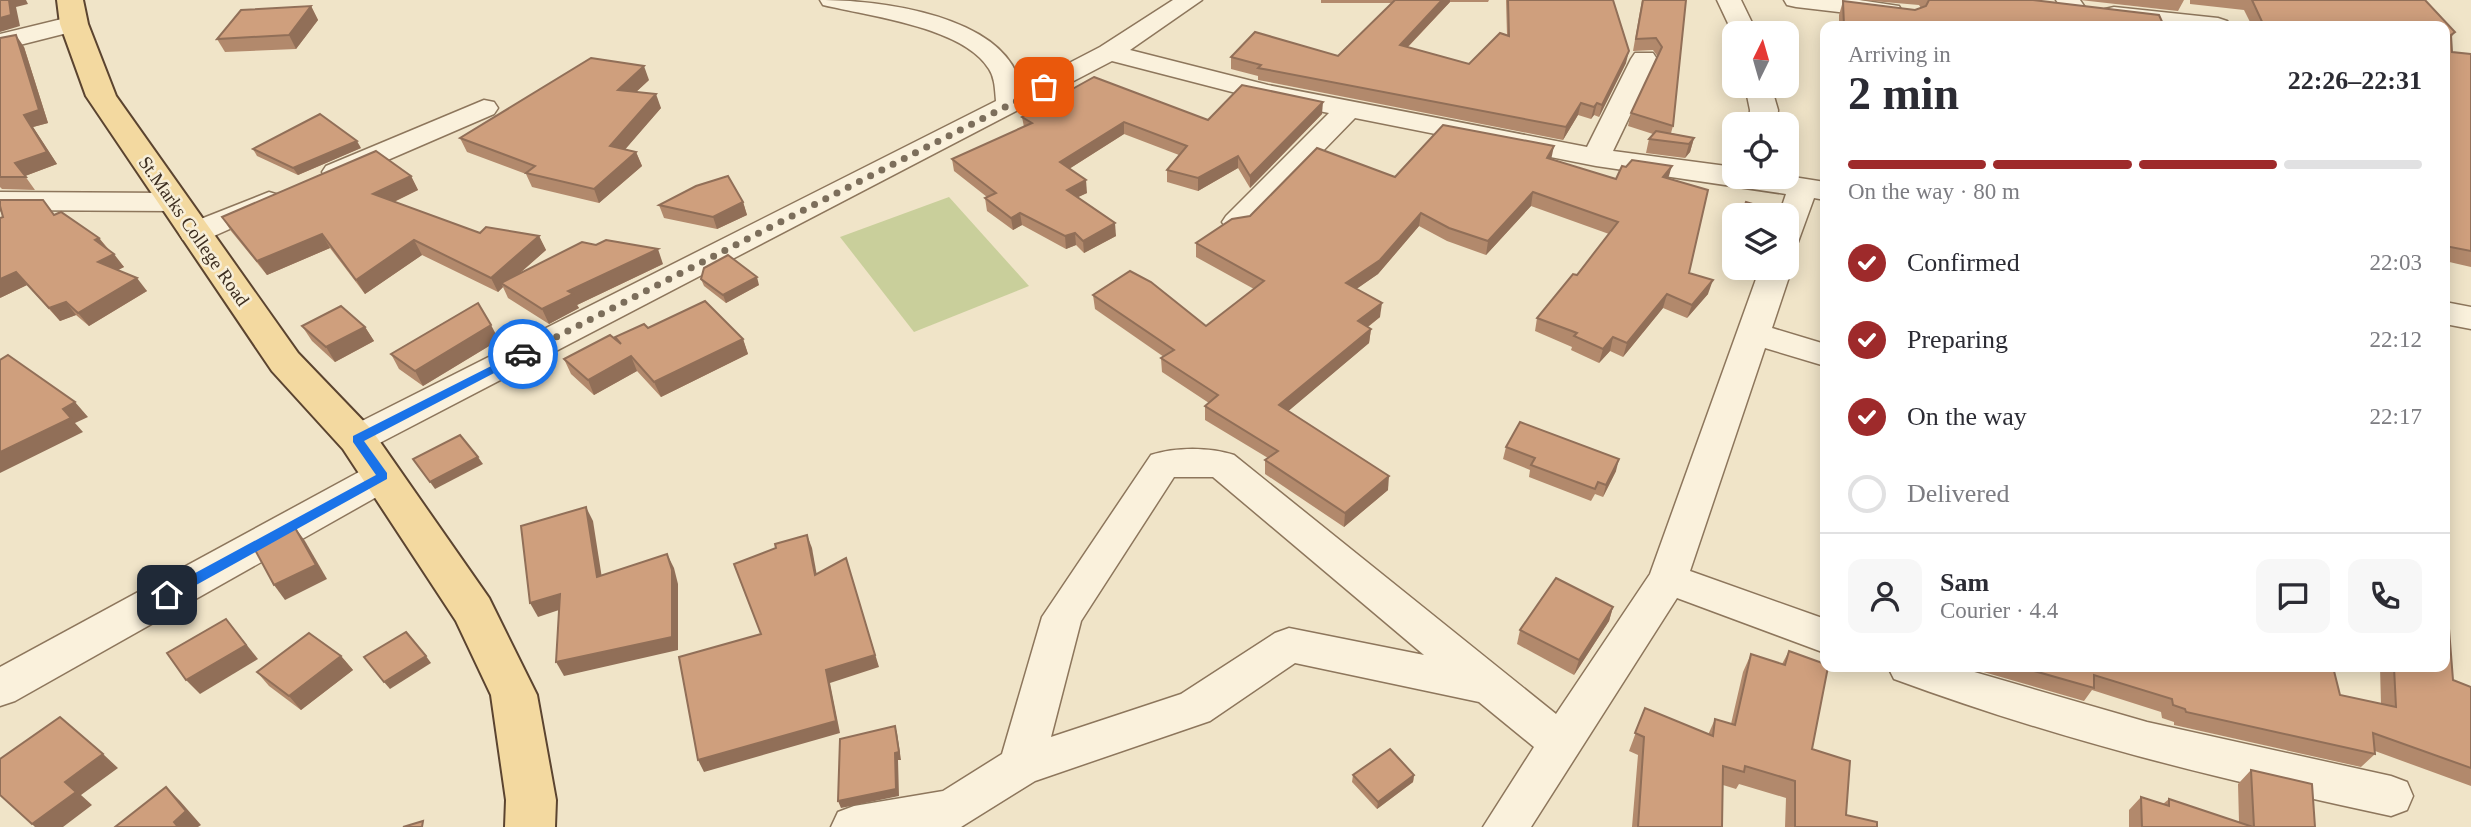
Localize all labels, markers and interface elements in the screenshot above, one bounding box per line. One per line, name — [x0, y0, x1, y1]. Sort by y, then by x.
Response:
north arrow — [1722, 21, 1799, 98]
map controls — [1722, 21, 1799, 280]
text: Arriving in — [1848, 42, 1951, 67]
pin — [1014, 57, 1074, 117]
text: 22:26–22:31 — [2288, 66, 2422, 95]
icon: bag — [1025, 68, 1063, 106]
text: 2 min — [1848, 68, 1959, 119]
button: locate — [1722, 112, 1799, 189]
street label: St.Marks College Road — [134, 152, 254, 310]
text: On the way · 80 m — [1848, 179, 2020, 204]
button: layers — [1722, 203, 1799, 280]
icon: check — [1848, 244, 1886, 282]
text: Confirmed — [1907, 248, 2020, 277]
text: 22:03 — [2370, 250, 2422, 275]
courier — [488, 319, 558, 389]
icon: check — [1848, 321, 1886, 359]
text: Preparing — [1907, 325, 2008, 354]
text: 22:12 — [2370, 327, 2422, 352]
icon: car — [504, 335, 542, 373]
icon: check — [1848, 398, 1886, 436]
text: On the way — [1907, 402, 2027, 431]
text: 22:17 — [2370, 404, 2422, 429]
text: Delivered — [1907, 479, 2010, 508]
button: person — [1848, 559, 1922, 633]
button: chat — [2256, 559, 2330, 633]
button: phone — [2348, 559, 2422, 633]
pin — [137, 565, 197, 625]
text: Sam — [1940, 568, 1989, 597]
icon: home — [148, 576, 186, 614]
text: Courier · 4.4 — [1940, 598, 2058, 623]

